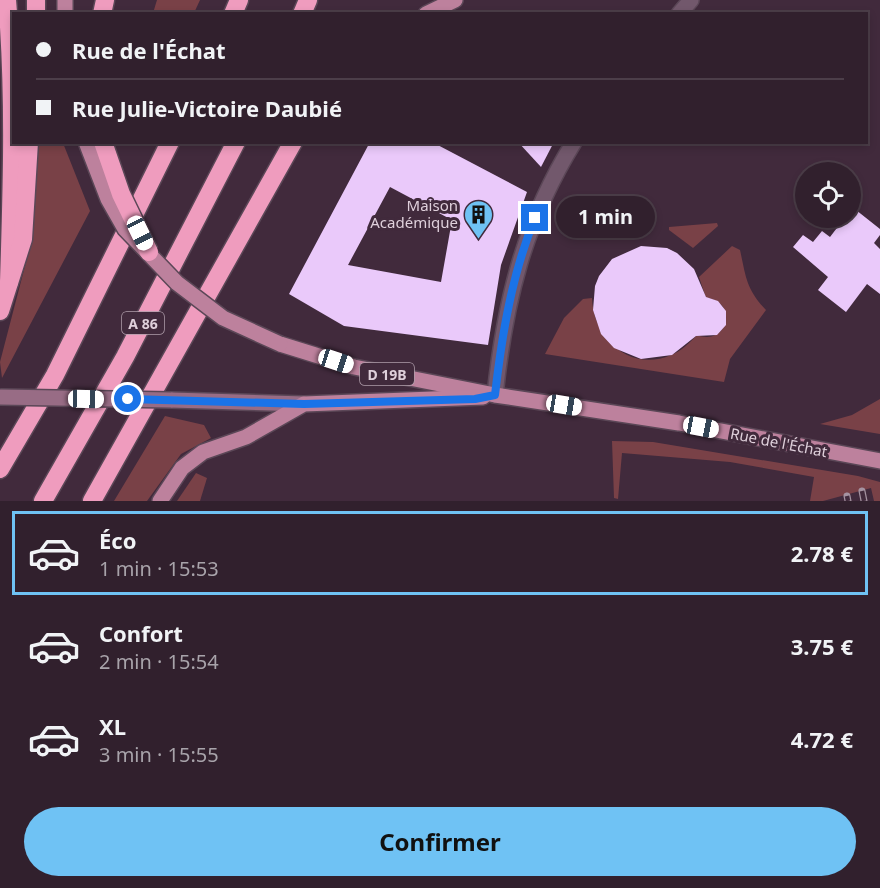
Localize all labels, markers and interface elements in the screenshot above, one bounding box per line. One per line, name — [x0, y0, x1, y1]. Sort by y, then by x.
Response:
text: Rue de l'Échat — [72, 35, 225, 65]
text: Rue Julie-Victoire Daubié — [72, 93, 342, 123]
map controls — [795, 162, 861, 228]
button: locate — [795, 162, 861, 228]
place label: Maison Académique — [370, 195, 458, 232]
callout: 1 min — [556, 197, 655, 239]
building icon: Maison Académique — [463, 198, 495, 240]
text: 1 min — [578, 203, 633, 230]
route end — [521, 204, 548, 231]
car — [124, 213, 156, 253]
road number: A 86 — [122, 312, 164, 334]
car — [316, 347, 356, 375]
road number: D 19B — [360, 363, 414, 385]
route start — [114, 385, 141, 412]
car — [68, 390, 104, 408]
car — [545, 393, 583, 417]
car — [682, 415, 720, 439]
street label: Rue de l'Échat — [729, 423, 830, 461]
text: Éco — [99, 525, 136, 555]
icon: car — [27, 526, 81, 580]
text: 2.78 € — [791, 538, 853, 568]
text: 1 min · 15:53 — [99, 555, 219, 582]
text: Confort — [99, 618, 183, 648]
icon: car — [27, 619, 81, 673]
text: 3.75 € — [791, 631, 853, 661]
text: 2 min · 15:54 — [99, 648, 219, 675]
text: XL — [99, 711, 126, 741]
icon: car — [27, 712, 81, 766]
text: 4.72 € — [791, 724, 853, 754]
text: 3 min · 15:55 — [99, 741, 219, 768]
button: Confirmer — [24, 807, 856, 876]

